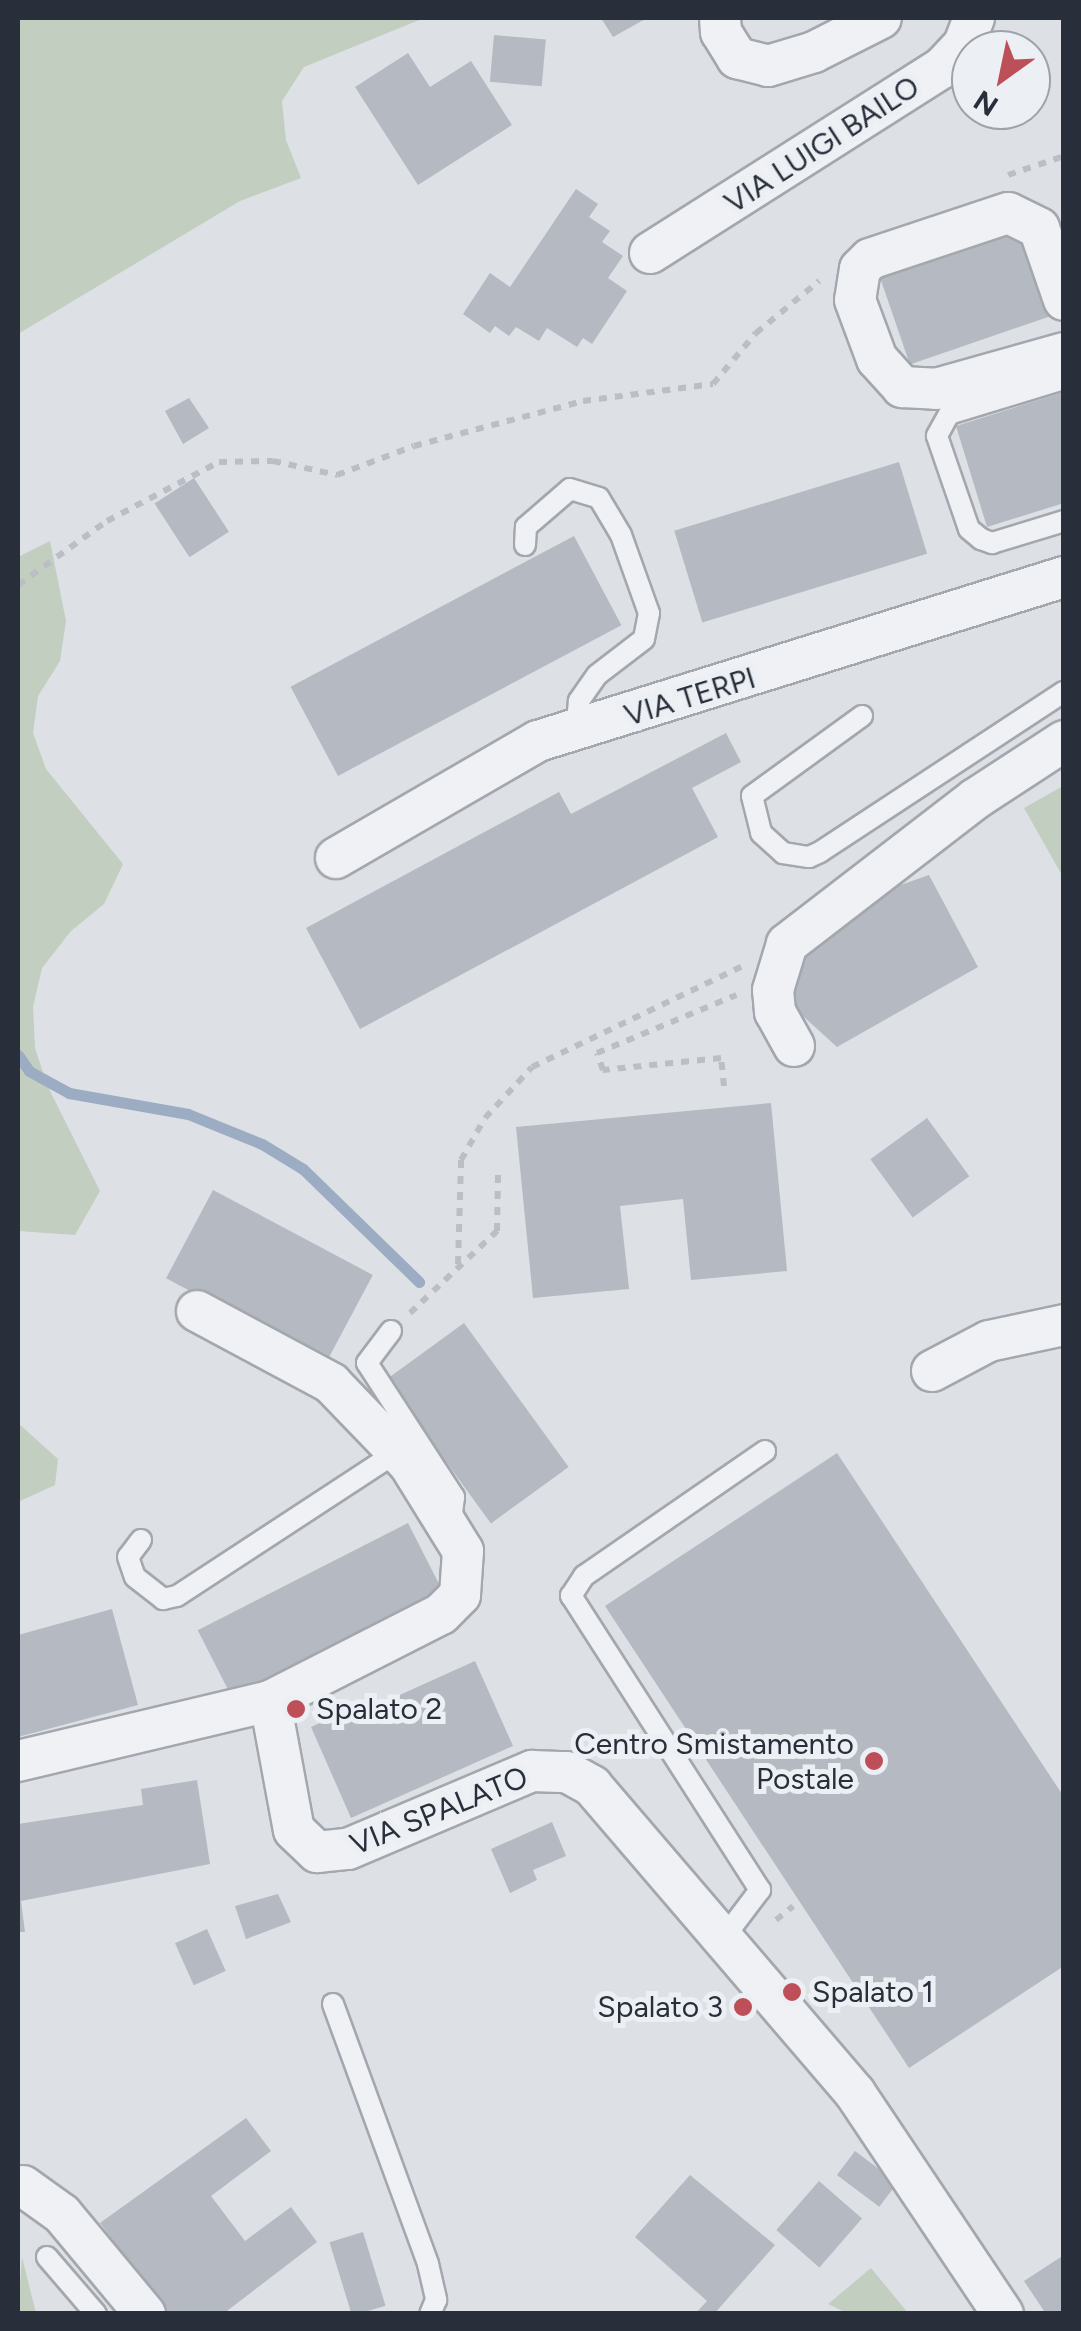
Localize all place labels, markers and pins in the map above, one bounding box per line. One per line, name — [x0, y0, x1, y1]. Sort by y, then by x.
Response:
place label: Spalato 2 — [316, 1691, 442, 1727]
marker: Spalato 2 — [285, 1698, 307, 1720]
place label: Centro Smistamento Postale — [574, 1726, 854, 1796]
marker: Centro Smistamento Postale — [863, 1750, 885, 1772]
place label: Spalato 1 — [812, 1974, 934, 2010]
marker: Spalato 1 — [781, 1981, 803, 2003]
place label: Spalato 3 — [597, 1989, 723, 2025]
marker: Spalato 3 — [732, 1996, 754, 2018]

